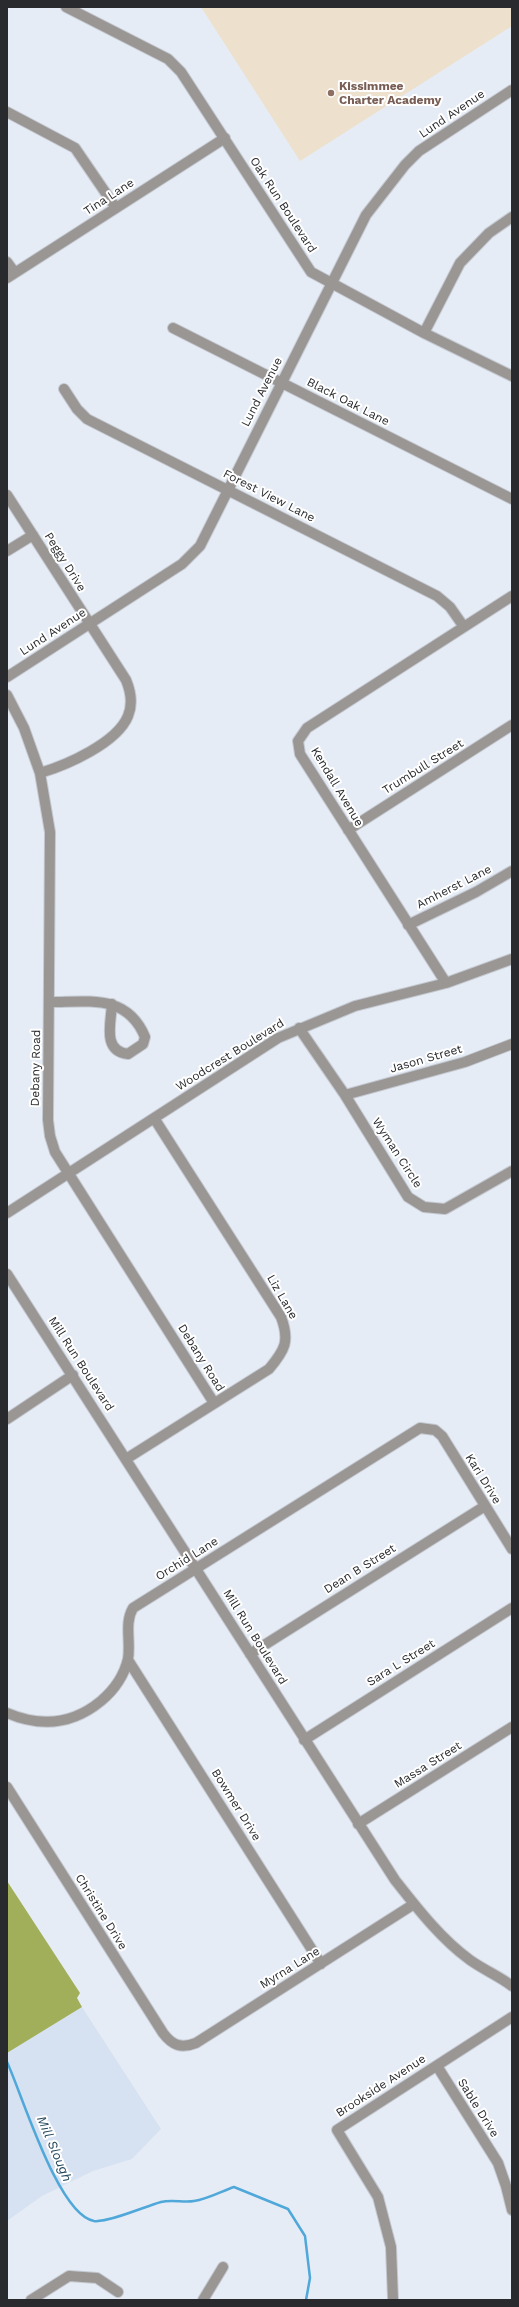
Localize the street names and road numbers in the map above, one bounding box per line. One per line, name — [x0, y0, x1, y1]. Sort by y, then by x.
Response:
street label: Lund Avenue — [416, 87, 488, 141]
street label: Oak Run Boulevard — [247, 154, 319, 256]
street label: Tina Lane — [81, 175, 137, 219]
street label: Lund Avenue — [238, 355, 286, 429]
street label: Black Oak Lane — [304, 375, 392, 429]
street label: Forest View Lane — [221, 467, 317, 525]
street label: Peggy Drive — [41, 530, 89, 594]
street label: Lund Avenue — [17, 605, 89, 659]
street label: Trumbull Street — [380, 736, 466, 798]
street label: Kendall Avenue — [308, 745, 366, 829]
street label: Amherst Lane — [414, 862, 494, 912]
street label: Woodcrest Boulevard — [173, 1016, 287, 1094]
street label: Debany Road — [28, 1030, 44, 1106]
street label: Jason Street — [388, 1042, 464, 1076]
street label: Wyman Circle — [369, 1115, 425, 1191]
street label: Liz Lane — [263, 1272, 301, 1322]
street label: Mill Run Boulevard — [45, 1314, 117, 1414]
street label: Debany Road — [175, 1322, 227, 1394]
street label: Kari Drive — [462, 1451, 504, 1507]
street label: Orchid Lane — [153, 1534, 221, 1584]
street label: Dean B Street — [321, 1541, 399, 1597]
street label: Mill Run Boulevard — [220, 1587, 290, 1687]
street label: Sara L Street — [364, 1636, 438, 1690]
street label: Massa Street — [392, 1739, 464, 1791]
street label: Bowmer Drive — [208, 1766, 264, 1844]
street label: Christine Drive — [72, 1871, 130, 1953]
street label: Myrna Lane — [257, 1944, 323, 1992]
street label: Brookside Avenue — [333, 2052, 429, 2120]
street label: Sable Drive — [454, 2076, 502, 2140]

